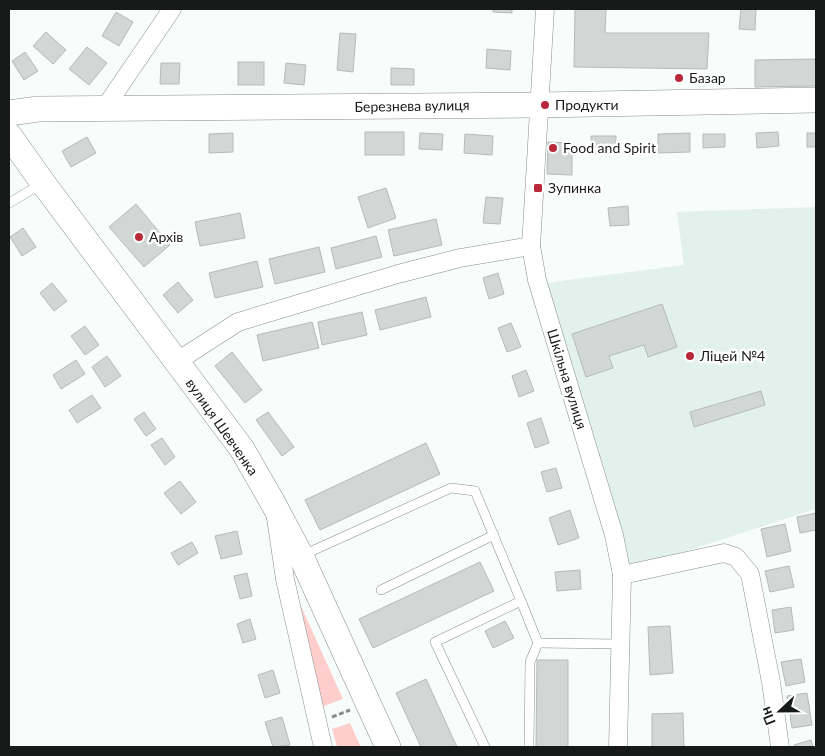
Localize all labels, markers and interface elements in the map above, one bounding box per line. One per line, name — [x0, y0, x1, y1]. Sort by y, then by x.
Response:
place label: Базар — [689, 69, 726, 86]
marker: Базар — [673, 72, 685, 84]
street label: Березнева вулиця — [354, 96, 470, 115]
place label: Продукти — [555, 96, 619, 113]
marker: Продукти — [539, 99, 551, 111]
place label: Food and Spirit — [563, 139, 656, 156]
marker: Food and Spirit — [547, 142, 559, 154]
place label: Зупинка — [548, 179, 601, 196]
marker: Зупинка — [532, 182, 544, 194]
place label: Архiв — [149, 228, 183, 245]
marker: Архiв — [133, 231, 145, 243]
street label: Шкільна вулиця — [544, 327, 591, 431]
place label: Ліцей №4 — [699, 347, 765, 364]
marker: Ліцей №4 — [684, 350, 696, 362]
street label: вулиця Шевченка — [183, 375, 262, 478]
north arrow — [755, 686, 805, 736]
text: Пн — [756, 704, 779, 728]

